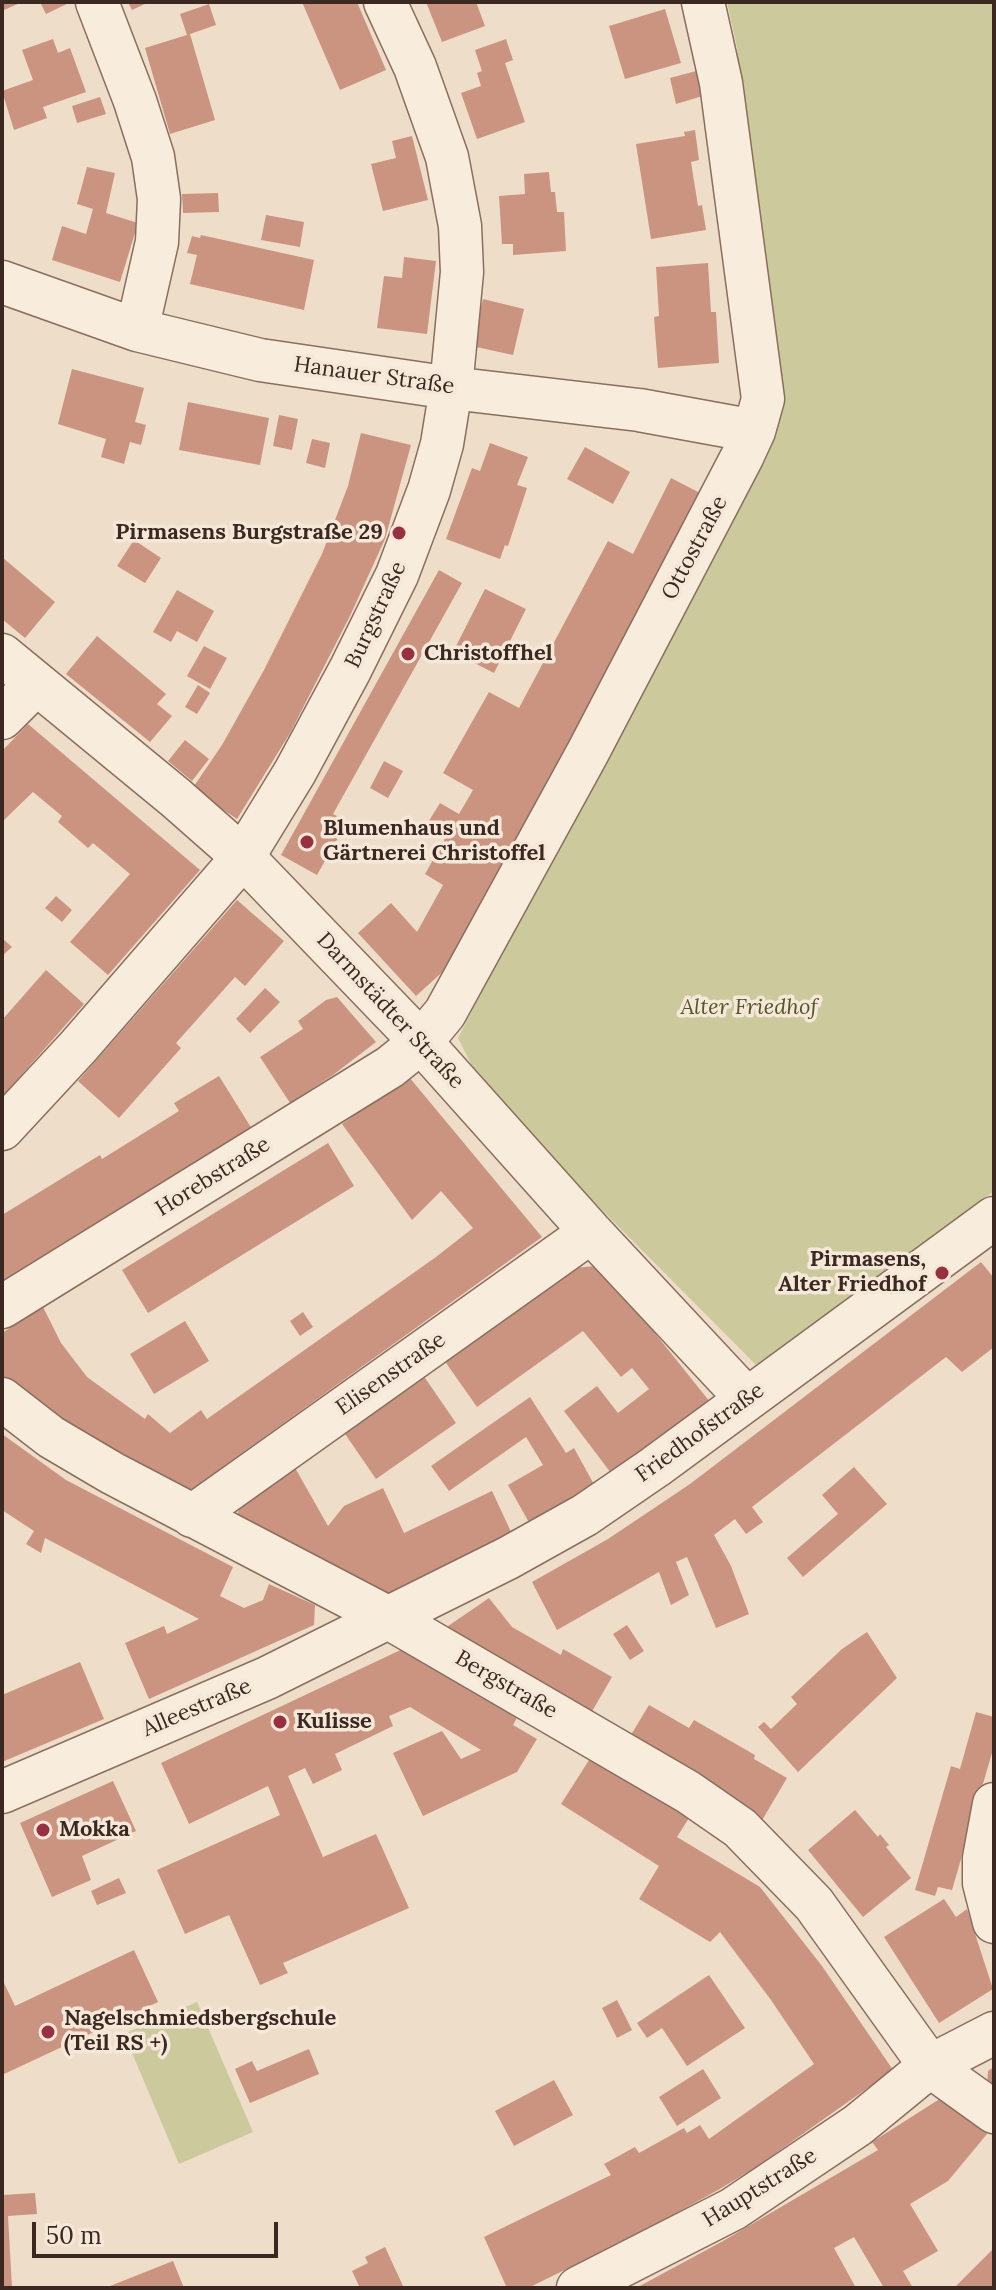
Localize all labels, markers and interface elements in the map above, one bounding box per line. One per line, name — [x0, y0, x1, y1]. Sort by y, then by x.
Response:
street label: Hanauer Straße — [292, 352, 456, 400]
street label: Ottostraße — [657, 492, 733, 604]
place label: Pirmasens Burgstraße 29 — [115, 520, 383, 546]
marker: Pirmasens Burgstraße 29 — [390, 524, 408, 542]
street label: Burgstraße — [340, 558, 412, 672]
place label: Christoffhel — [424, 641, 553, 667]
marker: Christoffhel — [399, 645, 417, 663]
place label: Blumenhaus und Gärtnerei Christoffel — [323, 816, 545, 868]
marker: Blumenhaus und Gärtnerei Christoffel — [298, 833, 316, 851]
street label: Darmstädter Straße — [311, 927, 469, 1095]
park label: Alter Friedhof — [680, 995, 818, 1021]
street label: Horebstraße — [151, 1131, 275, 1223]
place label: Pirmasens, Alter Friedhof — [778, 1247, 926, 1298]
marker: Pirmasens, Alter Friedhof — [933, 1264, 951, 1282]
street label: Elisenstraße — [331, 1327, 451, 1421]
street label: Friedhofstraße — [631, 1378, 769, 1488]
street label: Bergstraße — [450, 1645, 562, 1725]
street label: Alleestraße — [139, 1673, 255, 1743]
place label: Kulisse — [296, 1709, 372, 1735]
marker: Kulisse — [271, 1713, 289, 1731]
place label: Mokka — [59, 1817, 130, 1843]
marker: Mokka — [34, 1821, 52, 1839]
place label: Nagelschmiedsbergschule (Teil RS +) — [64, 2006, 336, 2058]
marker: Nagelschmiedsbergschule (Teil RS +) — [39, 2023, 57, 2041]
street label: Hauptstraße — [698, 2143, 822, 2233]
scale bar — [36, 2206, 282, 2256]
text: 50 m — [46, 2220, 102, 2251]

